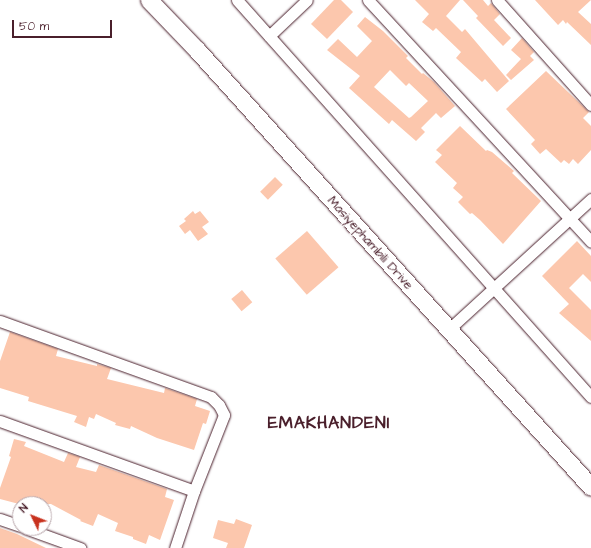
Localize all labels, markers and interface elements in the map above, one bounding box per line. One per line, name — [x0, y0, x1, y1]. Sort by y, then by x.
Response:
scale bar — [14, 12, 114, 38]
text: 50 m — [19, 18, 49, 35]
street label: Masiyephambili Drive — [324, 193, 416, 293]
district label: EMAKHANDENI — [268, 414, 390, 434]
north arrow — [12, 496, 52, 536]
text: N — [16, 501, 31, 516]

